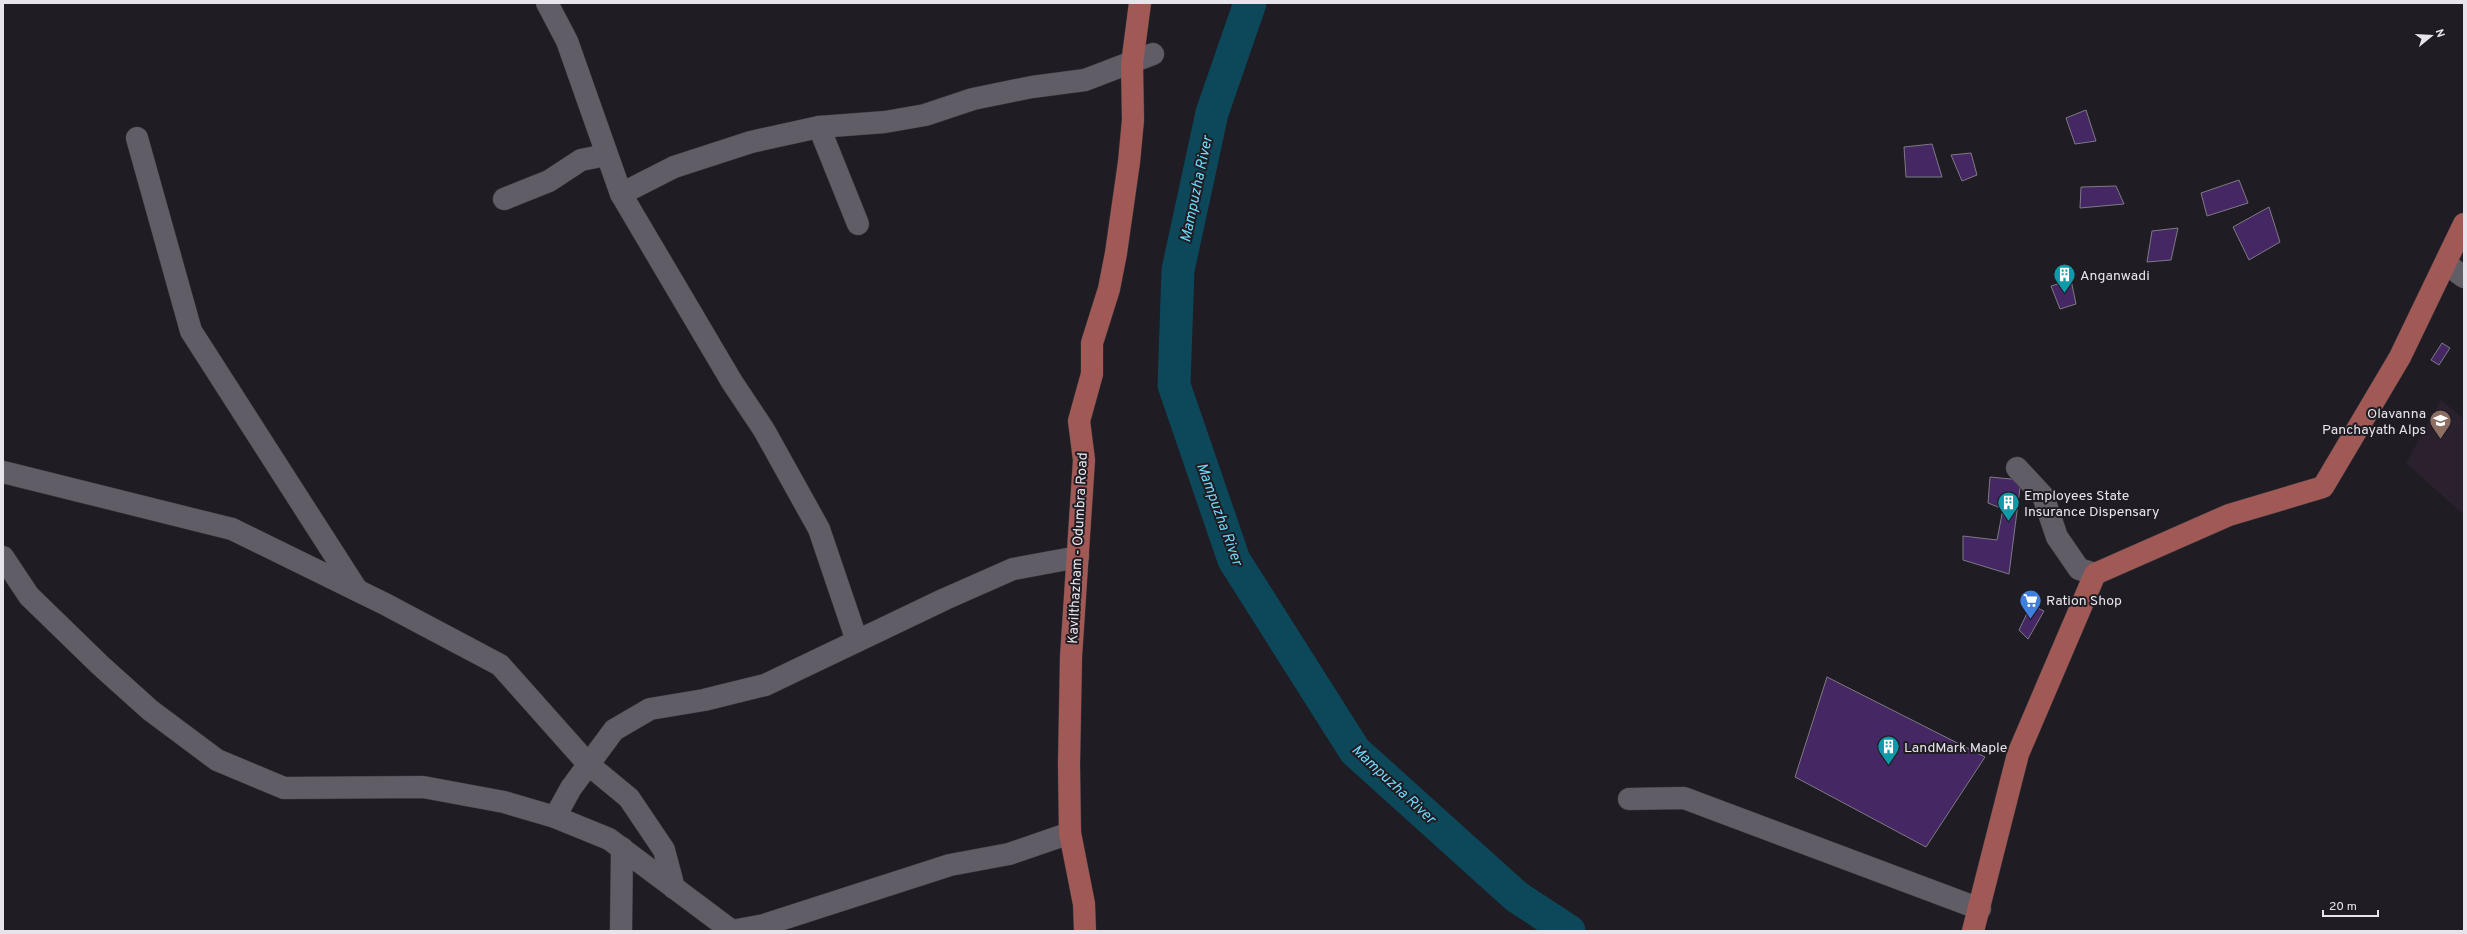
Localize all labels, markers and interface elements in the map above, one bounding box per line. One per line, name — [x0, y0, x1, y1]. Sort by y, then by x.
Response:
north arrow — [2411, 16, 2451, 56]
text: N — [2432, 27, 2447, 39]
water label: Mampuzha River — [1177, 133, 1218, 244]
building icon: Anganwadi — [2051, 262, 2077, 295]
place label: Anganwadi — [2080, 268, 2150, 285]
place label: Olavanna Panchayath Alps — [2322, 406, 2426, 439]
school or university icon: Olavanna Panchayath Alps — [2428, 408, 2454, 441]
street label: Kavilthazham - Odumbra Road — [1065, 452, 1092, 644]
water label: Mampuzha River — [1191, 460, 1246, 570]
place label: Employees State Insurance Dispensary — [2024, 488, 2159, 521]
building icon: Employees State Insurance Dispensary — [1995, 490, 2021, 523]
supermarket icon: Ration Shop — [2018, 587, 2044, 620]
place label: Ration Shop — [2046, 593, 2122, 610]
building icon: LandMark Maple — [1875, 734, 1901, 767]
place label: LandMark Maple — [1904, 740, 2007, 757]
water label: Mampuzha River — [1347, 741, 1440, 830]
scale bar — [2323, 892, 2378, 918]
text: 20 m — [2329, 899, 2357, 915]

